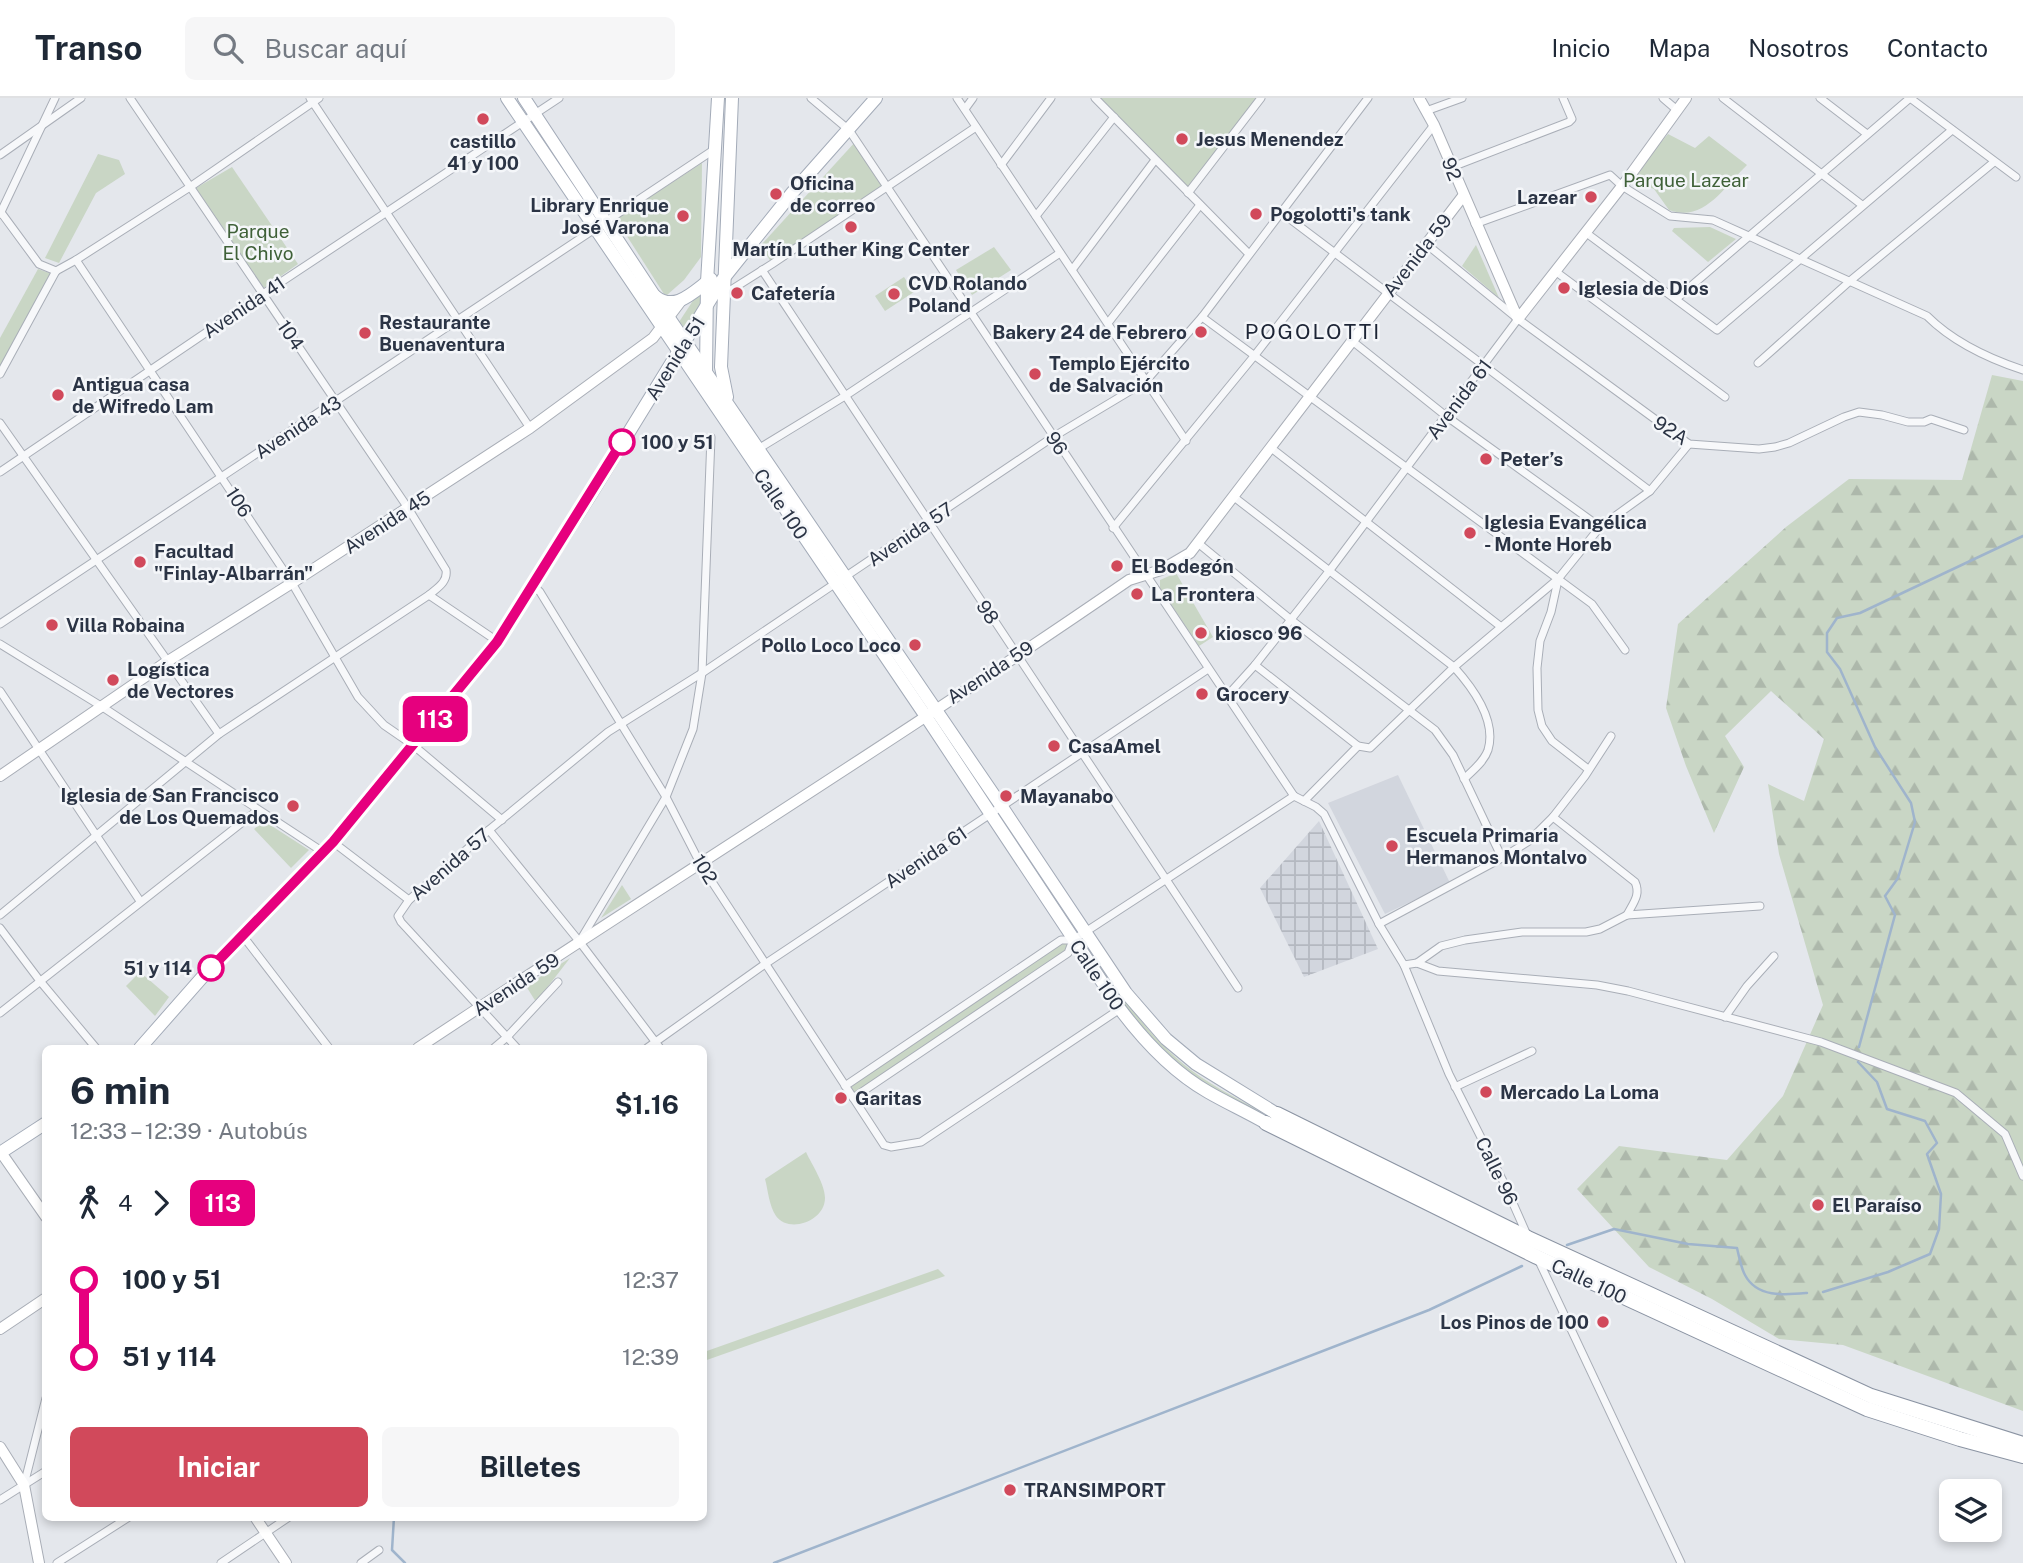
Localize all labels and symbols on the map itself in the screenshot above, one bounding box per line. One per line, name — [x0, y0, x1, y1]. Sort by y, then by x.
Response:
marker: castillo 41 y 100 — [475, 111, 491, 127]
place label: Jesus Menendez — [1196, 128, 1343, 150]
place label: castillo 41 y 100 — [447, 130, 519, 174]
marker: Jesus Menendez — [1174, 131, 1190, 147]
street label: 92 — [1437, 154, 1467, 184]
park label: Parque Lazear — [1623, 169, 1749, 191]
place label: Oficina de correo — [790, 172, 876, 216]
marker: Oficina de correo — [768, 186, 784, 202]
place label: Lazear — [1517, 186, 1577, 208]
marker: Lazear — [1583, 189, 1599, 205]
place label: Library Enrique José Varona — [530, 194, 669, 238]
place label: Pogolotti's tank — [1270, 203, 1411, 225]
marker: Pogolotti's tank — [1248, 206, 1264, 222]
marker: Library Enrique José Varona — [675, 208, 691, 224]
street label: Avenida 59 — [1378, 209, 1456, 301]
marker: Martín Luther King Center — [843, 219, 859, 235]
park label: Parque El Chivo — [223, 220, 293, 264]
place label: Martín Luther King Center — [732, 238, 970, 260]
street label: Avenida 41 — [199, 272, 289, 342]
place label: CVD Rolando Poland — [908, 272, 1027, 316]
place label: Iglesia de Dios — [1578, 277, 1709, 299]
marker: Iglesia de Dios — [1556, 280, 1572, 296]
place label: Cafetería — [751, 282, 835, 304]
marker: Cafetería — [729, 285, 745, 301]
marker: CVD Rolando Poland — [886, 286, 902, 302]
place label: Restaurante Buenaventura — [379, 311, 505, 355]
street label: Avenida 51 — [641, 312, 709, 404]
street label: 104 — [273, 316, 309, 354]
district label: POGOLOTTI — [1245, 319, 1381, 344]
place label: Bakery 24 de Febrero — [992, 321, 1187, 343]
marker: Bakery 24 de Febrero — [1193, 324, 1209, 340]
marker: Restaurante Buenaventura — [357, 325, 373, 341]
place label: Templo Ejército de Salvación — [1049, 352, 1190, 396]
street label: Avenida 61 — [1422, 355, 1496, 443]
marker: Templo Ejército de Salvación — [1027, 366, 1043, 382]
place label: Antigua casa de Wifredo Lam — [72, 373, 214, 417]
marker: Antigua casa de Wifredo Lam — [50, 387, 66, 403]
street label: Avenida 43 — [251, 391, 345, 463]
street label: 92A — [1650, 411, 1692, 449]
street label: 96 — [1041, 427, 1073, 459]
marker: 100 y 51 — [609, 429, 635, 455]
place label: 100 y 51 — [641, 431, 714, 453]
place label: Peter’s — [1500, 448, 1563, 470]
marker: Peter’s — [1478, 451, 1494, 467]
street label: Calle 100 — [749, 465, 813, 543]
street label: 106 — [221, 483, 257, 521]
street label: Avenida 45 — [340, 486, 434, 558]
street label: Avenida 57 — [863, 497, 957, 571]
place label: Iglesia Evangélica - Monte Horeb — [1484, 511, 1647, 555]
marker: Iglesia Evangélica - Monte Horeb — [1462, 525, 1478, 541]
place label: Facultad "Finlay-Albarrán" — [154, 540, 313, 584]
marker: Facultad "Finlay-Albarrán" — [132, 554, 148, 570]
place label: El Bodegón — [1131, 555, 1234, 577]
marker: El Bodegón — [1109, 558, 1125, 574]
place label: La Frontera — [1151, 583, 1255, 605]
marker: La Frontera — [1129, 586, 1145, 602]
street label: 98 — [972, 596, 1004, 628]
place label: Villa Robaina — [66, 614, 185, 636]
marker: Villa Robaina — [44, 617, 60, 633]
place label: kiosco 96 — [1215, 622, 1303, 644]
marker: kiosco 96 — [1193, 625, 1209, 641]
place label: Pollo Loco Loco — [761, 634, 901, 656]
street label: Avenida 59 — [943, 636, 1037, 708]
marker: Pollo Loco Loco — [907, 637, 923, 653]
place label: Logística de Vectores — [127, 658, 234, 702]
marker: Logística de Vectores — [105, 672, 121, 688]
place label: Grocery — [1216, 683, 1290, 705]
marker: Grocery — [1194, 686, 1210, 702]
line badge: 113 — [395, 696, 475, 742]
place label: CasaAmel — [1068, 735, 1161, 757]
marker: CasaAmel — [1046, 738, 1062, 754]
place label: Iglesia de San Francisco de Los Quemados — [61, 784, 279, 828]
place label: Mayanabo — [1020, 785, 1113, 807]
marker: Mayanabo — [998, 788, 1014, 804]
marker: Iglesia de San Francisco de Los Quemados — [285, 798, 301, 814]
street label: Avenida 61 — [881, 822, 971, 892]
street label: Avenida 57 — [406, 823, 494, 905]
place label: Escuela Primaria Hermanos Montalvo — [1406, 824, 1587, 868]
marker: Escuela Primaria Hermanos Montalvo — [1384, 838, 1400, 854]
street label: 102 — [688, 850, 722, 888]
street label: Calle 100 — [1065, 936, 1129, 1014]
street label: Avenida 59 — [469, 948, 563, 1020]
marker: 51 y 114 — [198, 955, 224, 981]
place label: 51 y 114 — [123, 957, 192, 979]
place label: Mercado La Loma — [1500, 1081, 1659, 1103]
marker: Mercado La Loma — [1478, 1084, 1494, 1100]
place label: Garitas — [855, 1087, 922, 1109]
marker: Garitas — [833, 1090, 849, 1106]
street label: Calle 96 — [1471, 1133, 1523, 1209]
place label: El Paraíso — [1832, 1194, 1922, 1216]
marker: El Paraíso — [1810, 1197, 1826, 1213]
street label: Calle 100 — [1548, 1254, 1630, 1308]
place label: Los Pinos de 100 — [1440, 1311, 1589, 1333]
marker: Los Pinos de 100 — [1595, 1314, 1611, 1330]
place label: TRANSIMPORT — [1024, 1479, 1166, 1501]
marker: TRANSIMPORT — [1002, 1482, 1018, 1498]

